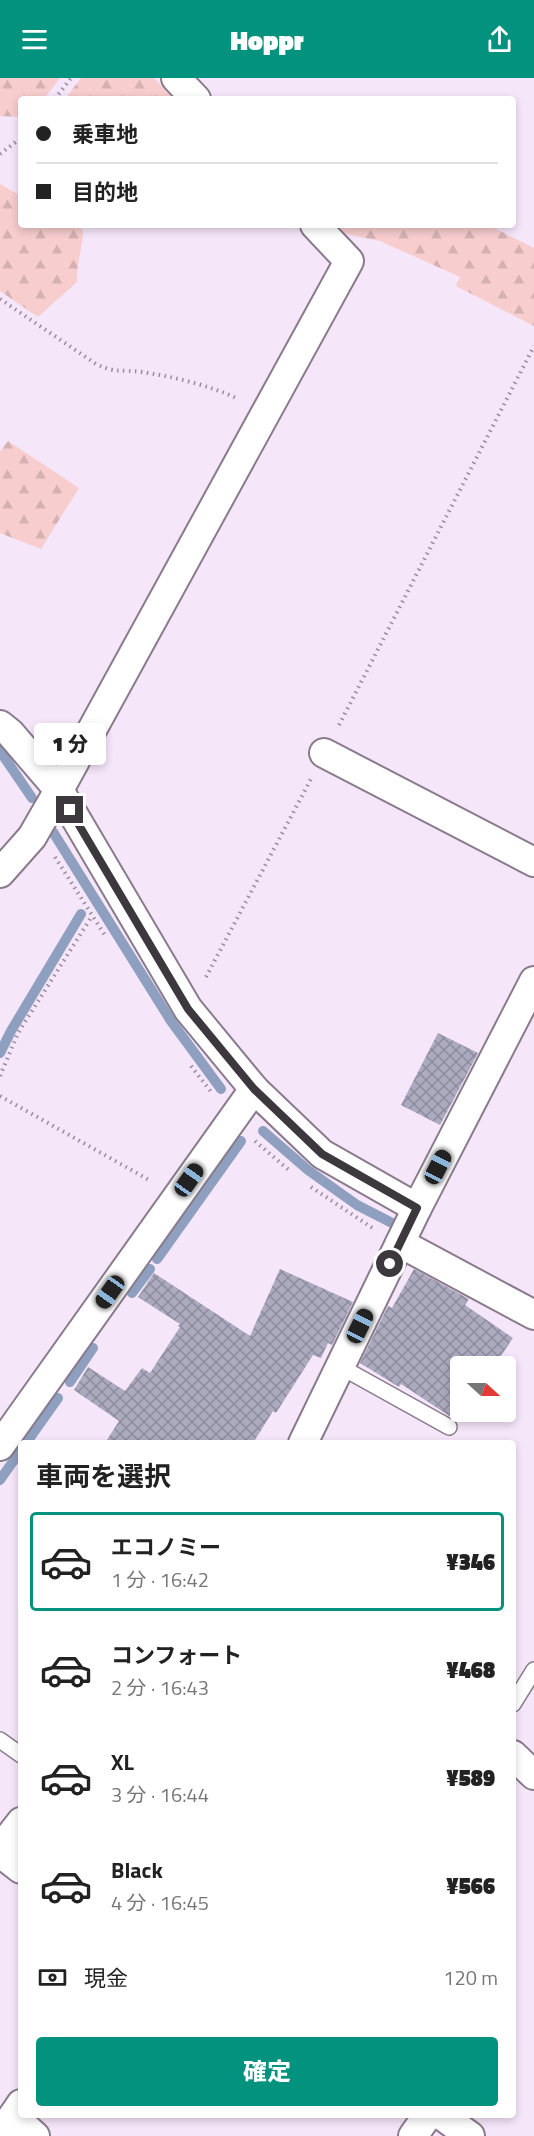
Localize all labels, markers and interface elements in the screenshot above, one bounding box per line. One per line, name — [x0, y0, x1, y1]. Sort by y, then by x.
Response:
text: Hoppr — [230, 19, 304, 60]
icon: menu — [18, 23, 51, 56]
icon: share — [483, 23, 516, 56]
text: 乗車地 — [72, 117, 138, 151]
text: 目的地 — [72, 175, 138, 209]
callout: 1 分 — [34, 723, 106, 765]
text: 1 分 — [52, 728, 88, 759]
route end — [56, 796, 83, 823]
car — [422, 1147, 454, 1187]
car — [171, 1160, 207, 1200]
route start — [376, 1250, 403, 1277]
car — [92, 1272, 128, 1312]
car — [344, 1306, 376, 1346]
north arrow — [450, 1356, 516, 1422]
map controls — [450, 1356, 516, 1422]
text: 車両を選択 — [36, 1455, 171, 1496]
text: エコノミー — [111, 1530, 221, 1564]
icon: car — [39, 1535, 93, 1589]
text: ¥346 — [446, 1545, 495, 1579]
text: 1 分 · 16:42 — [111, 1564, 209, 1595]
text: コンフォート — [111, 1638, 242, 1672]
icon: car — [39, 1643, 93, 1697]
text: ¥468 — [446, 1653, 495, 1687]
text: 2 分 · 16:43 — [111, 1672, 209, 1703]
text: XL — [111, 1745, 134, 1779]
icon: car — [39, 1751, 93, 1805]
text: ¥589 — [446, 1761, 495, 1795]
text: 3 分 · 16:44 — [111, 1779, 209, 1810]
text: Black — [111, 1853, 163, 1887]
icon: car — [39, 1859, 93, 1913]
text: ¥566 — [446, 1869, 495, 1903]
text: 4 分 · 16:45 — [111, 1887, 209, 1918]
icon: cash — [36, 1961, 69, 1994]
text: 現金 — [84, 1961, 128, 1995]
text: 120 m — [443, 1962, 498, 1993]
button: 確定 — [36, 2037, 498, 2106]

